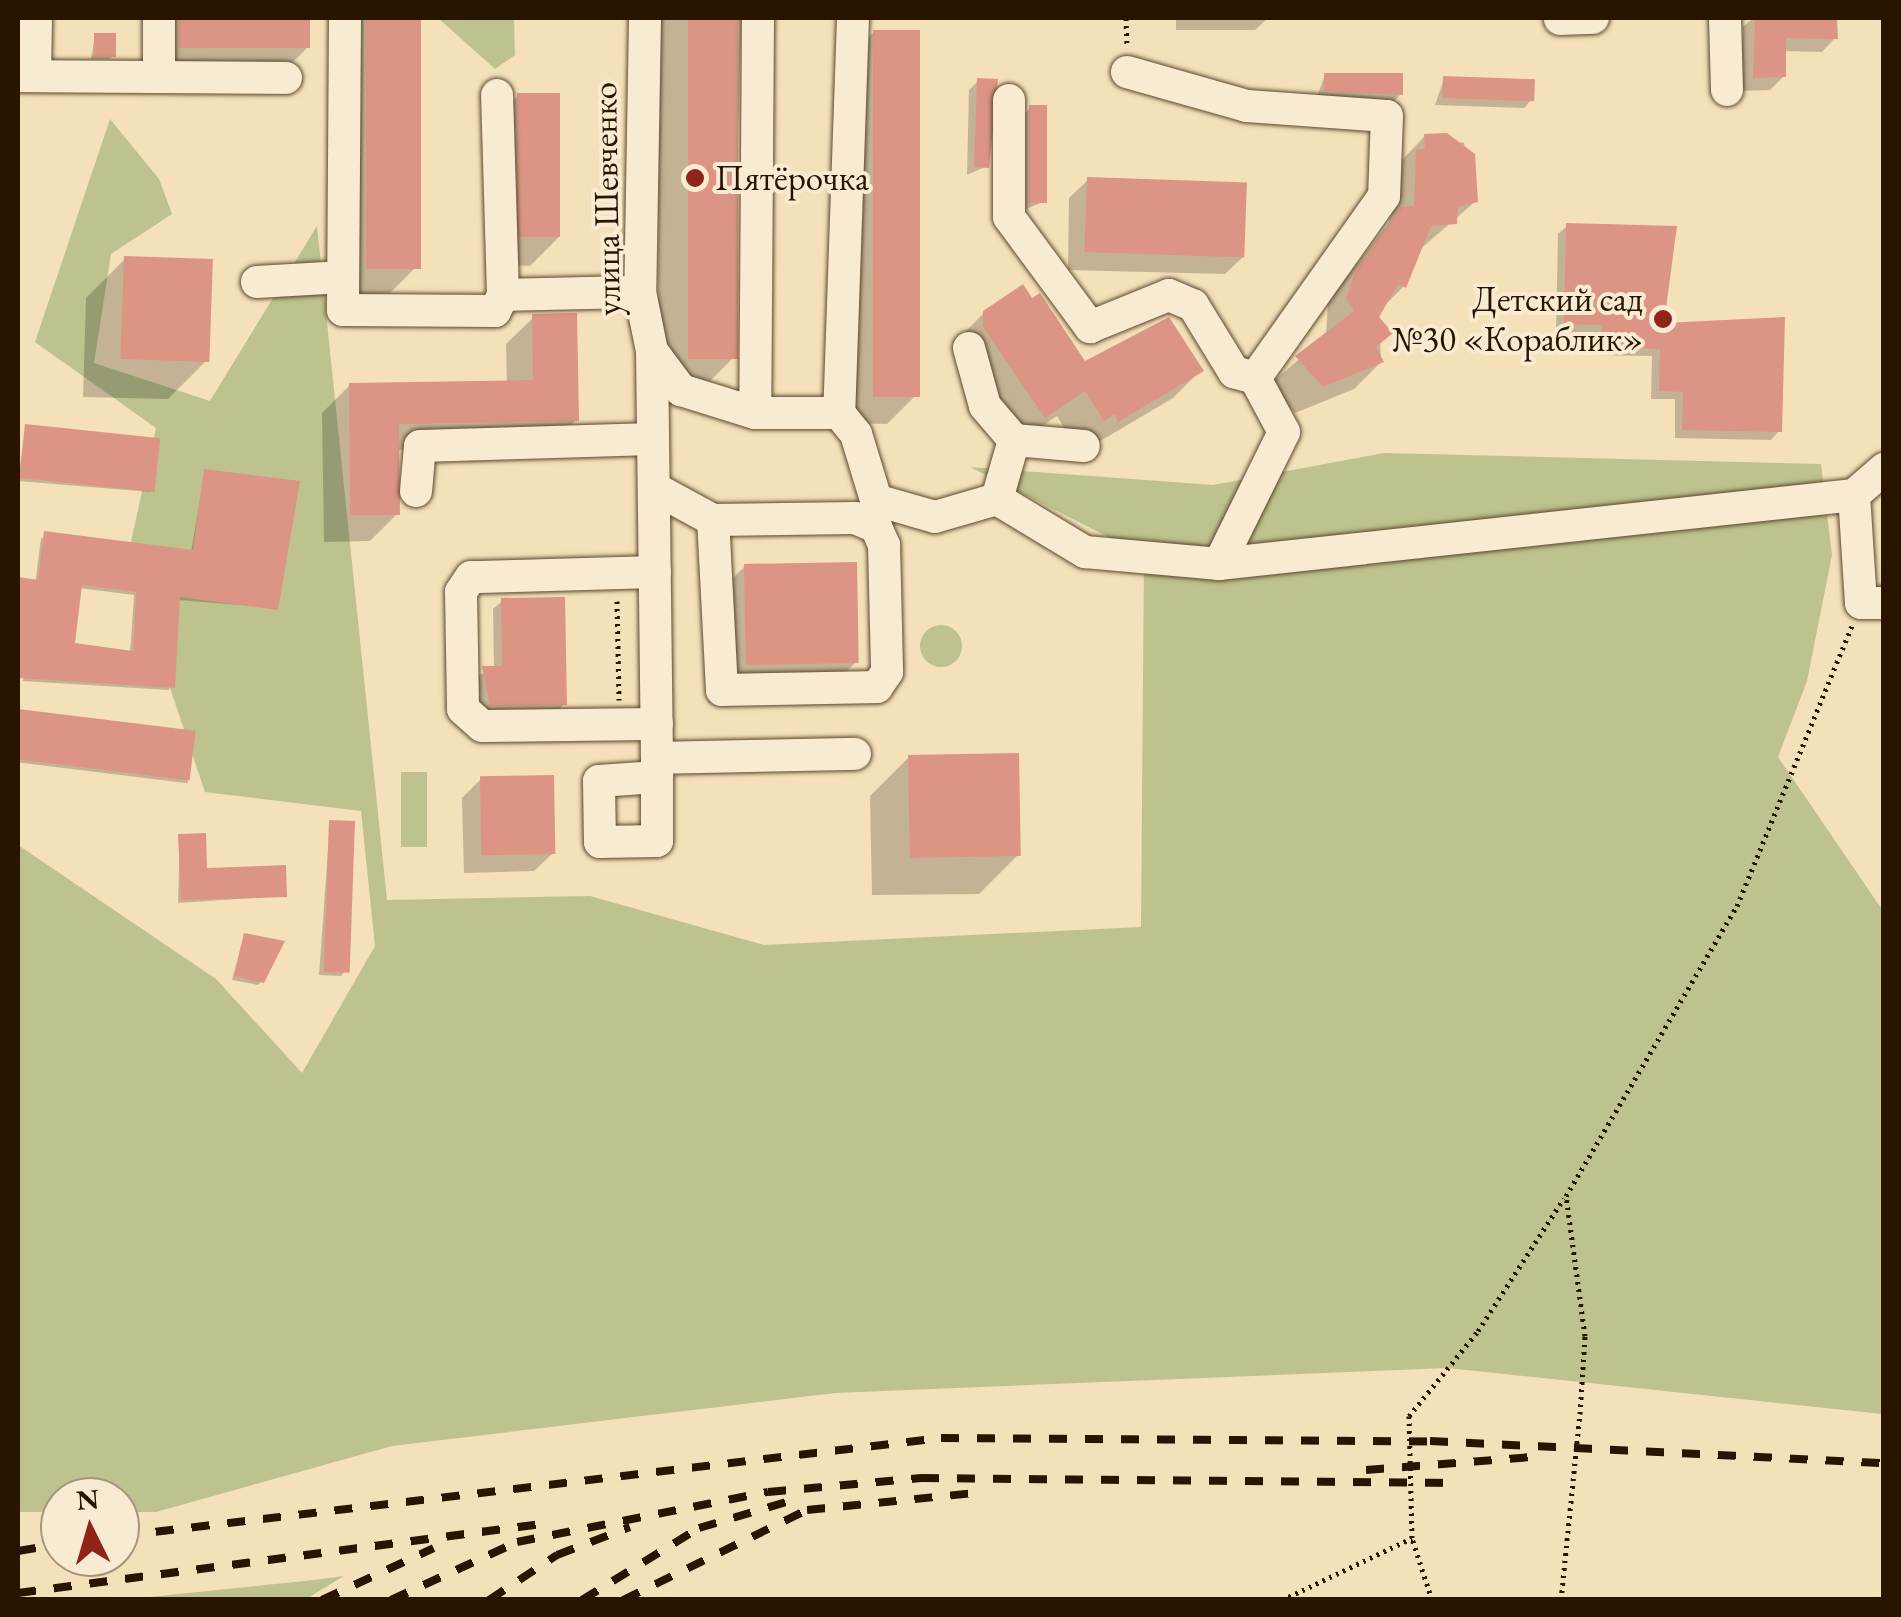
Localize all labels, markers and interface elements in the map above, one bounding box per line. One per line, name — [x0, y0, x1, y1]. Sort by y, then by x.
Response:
street label: улица Шевченко — [583, 82, 629, 316]
place label: Пятёрочка — [715, 157, 869, 199]
marker: Пятёрочка — [684, 167, 706, 189]
place label: Детский сад №30 «Кораблик» — [1392, 278, 1643, 360]
marker: Детский сад №30 «Кораблик» — [1652, 308, 1674, 330]
north arrow — [40, 1477, 140, 1577]
text: N — [75, 1480, 100, 1518]

